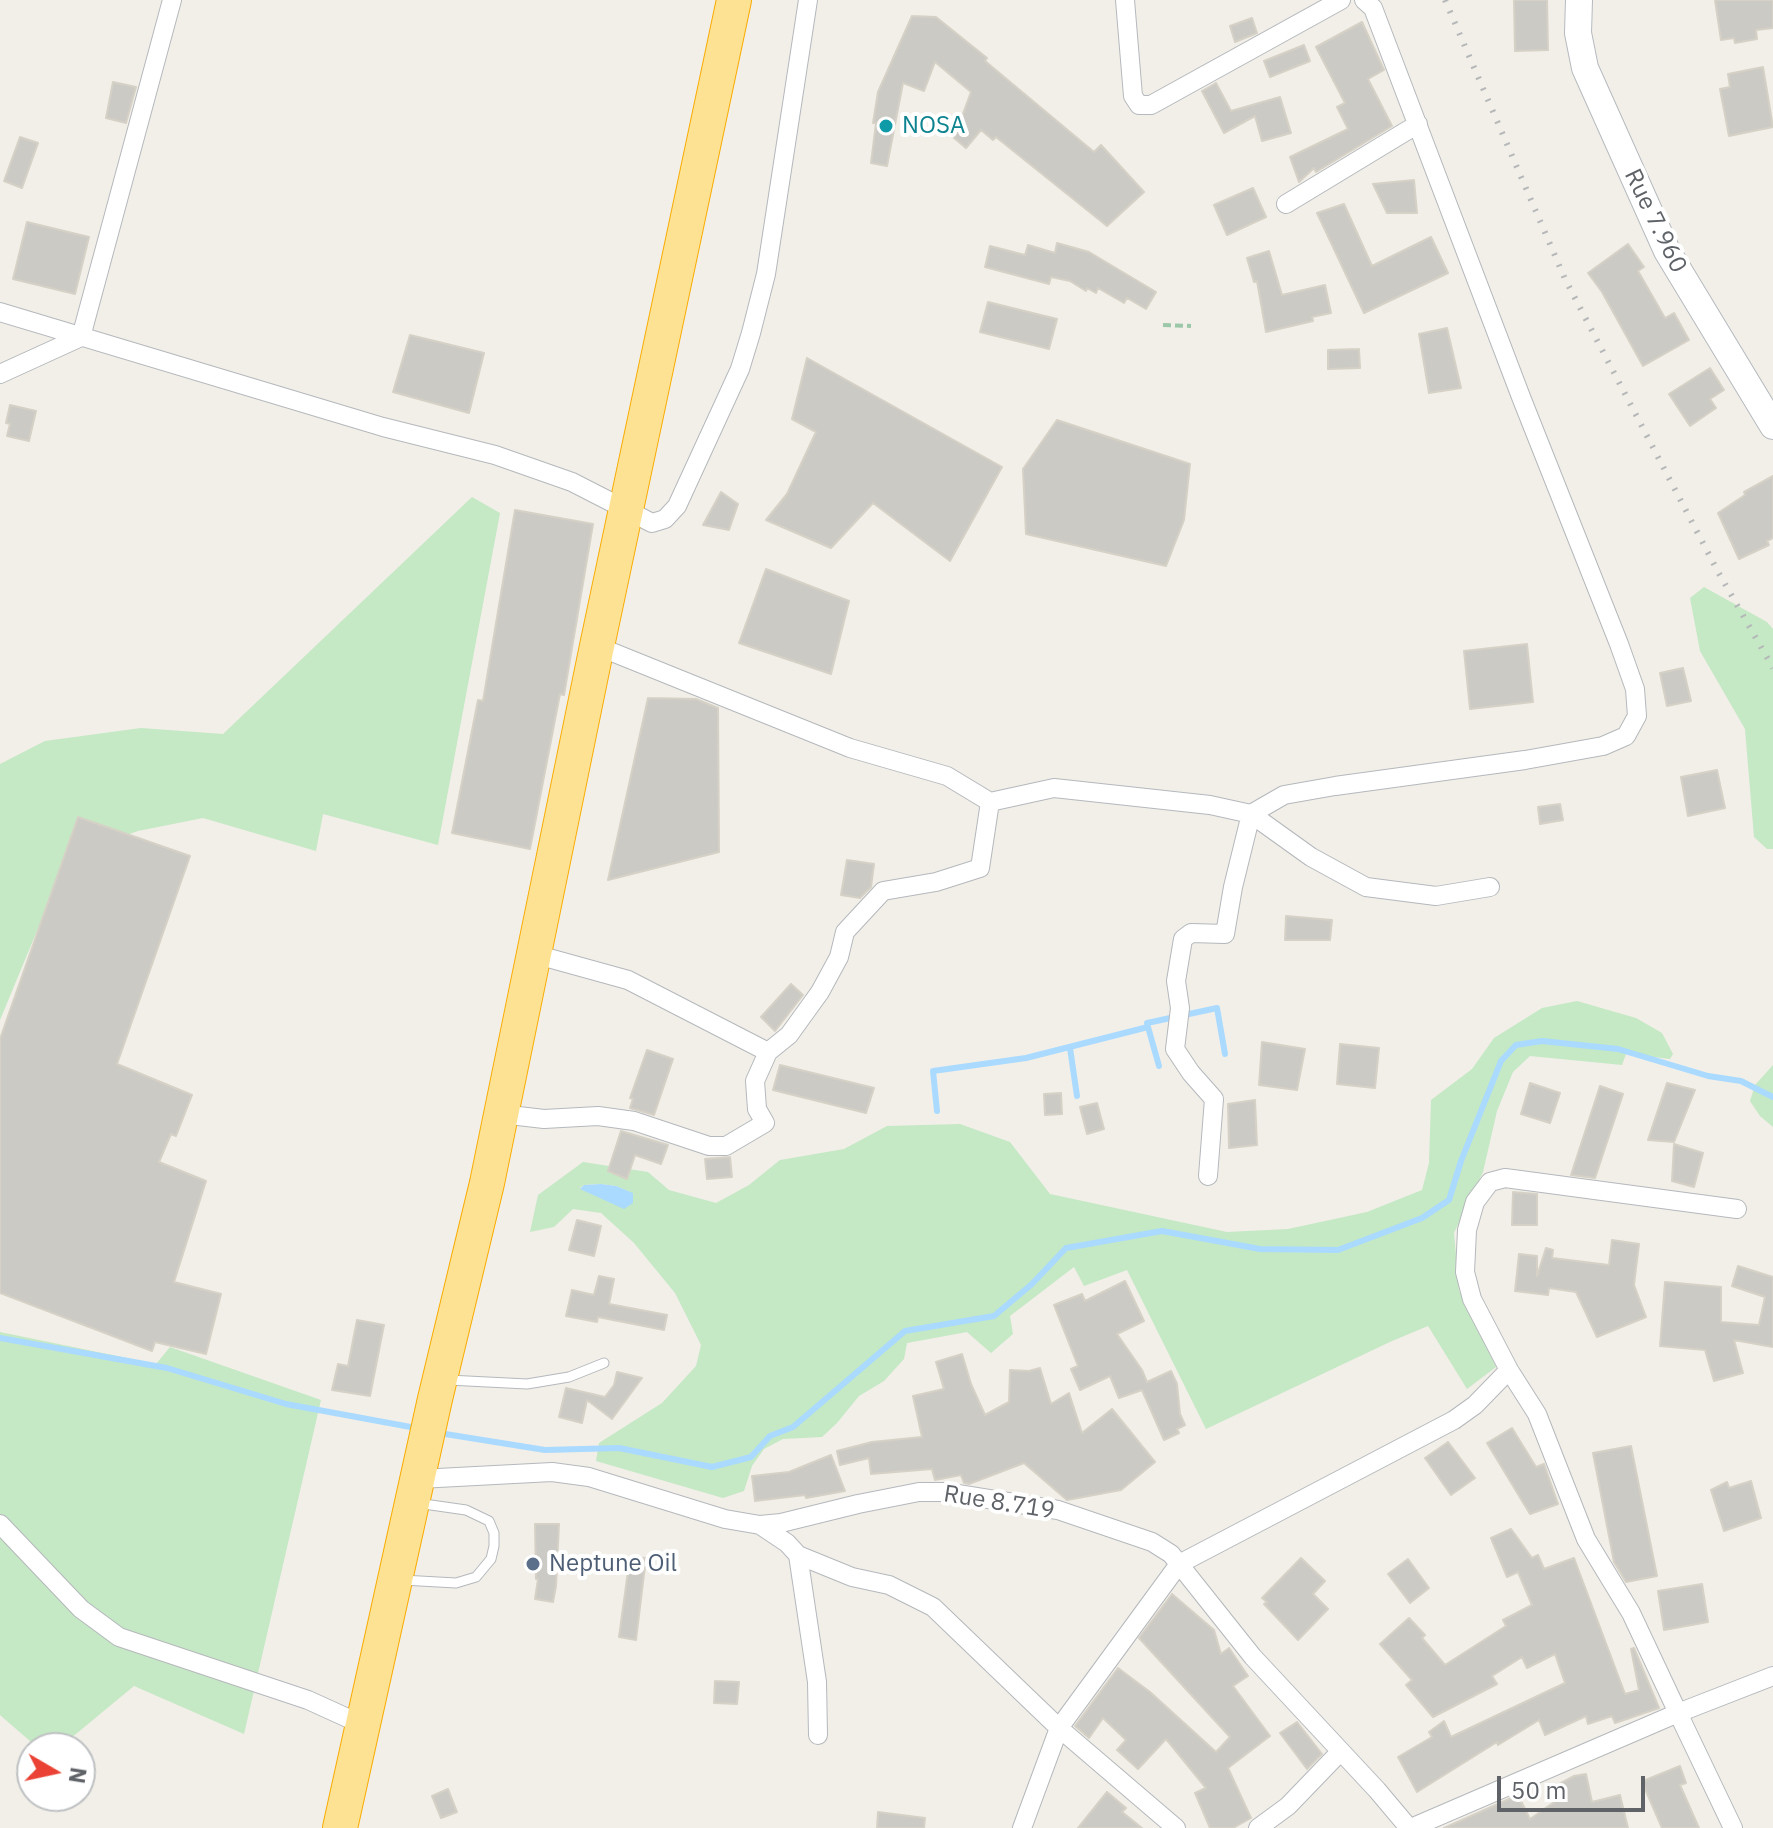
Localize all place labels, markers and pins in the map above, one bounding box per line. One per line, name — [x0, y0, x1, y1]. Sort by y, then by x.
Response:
place label: NOSA — [902, 112, 965, 140]
marker: NOSA — [877, 117, 895, 135]
place label: Neptune Oil — [549, 1550, 677, 1578]
marker: Neptune Oil — [524, 1555, 542, 1573]

